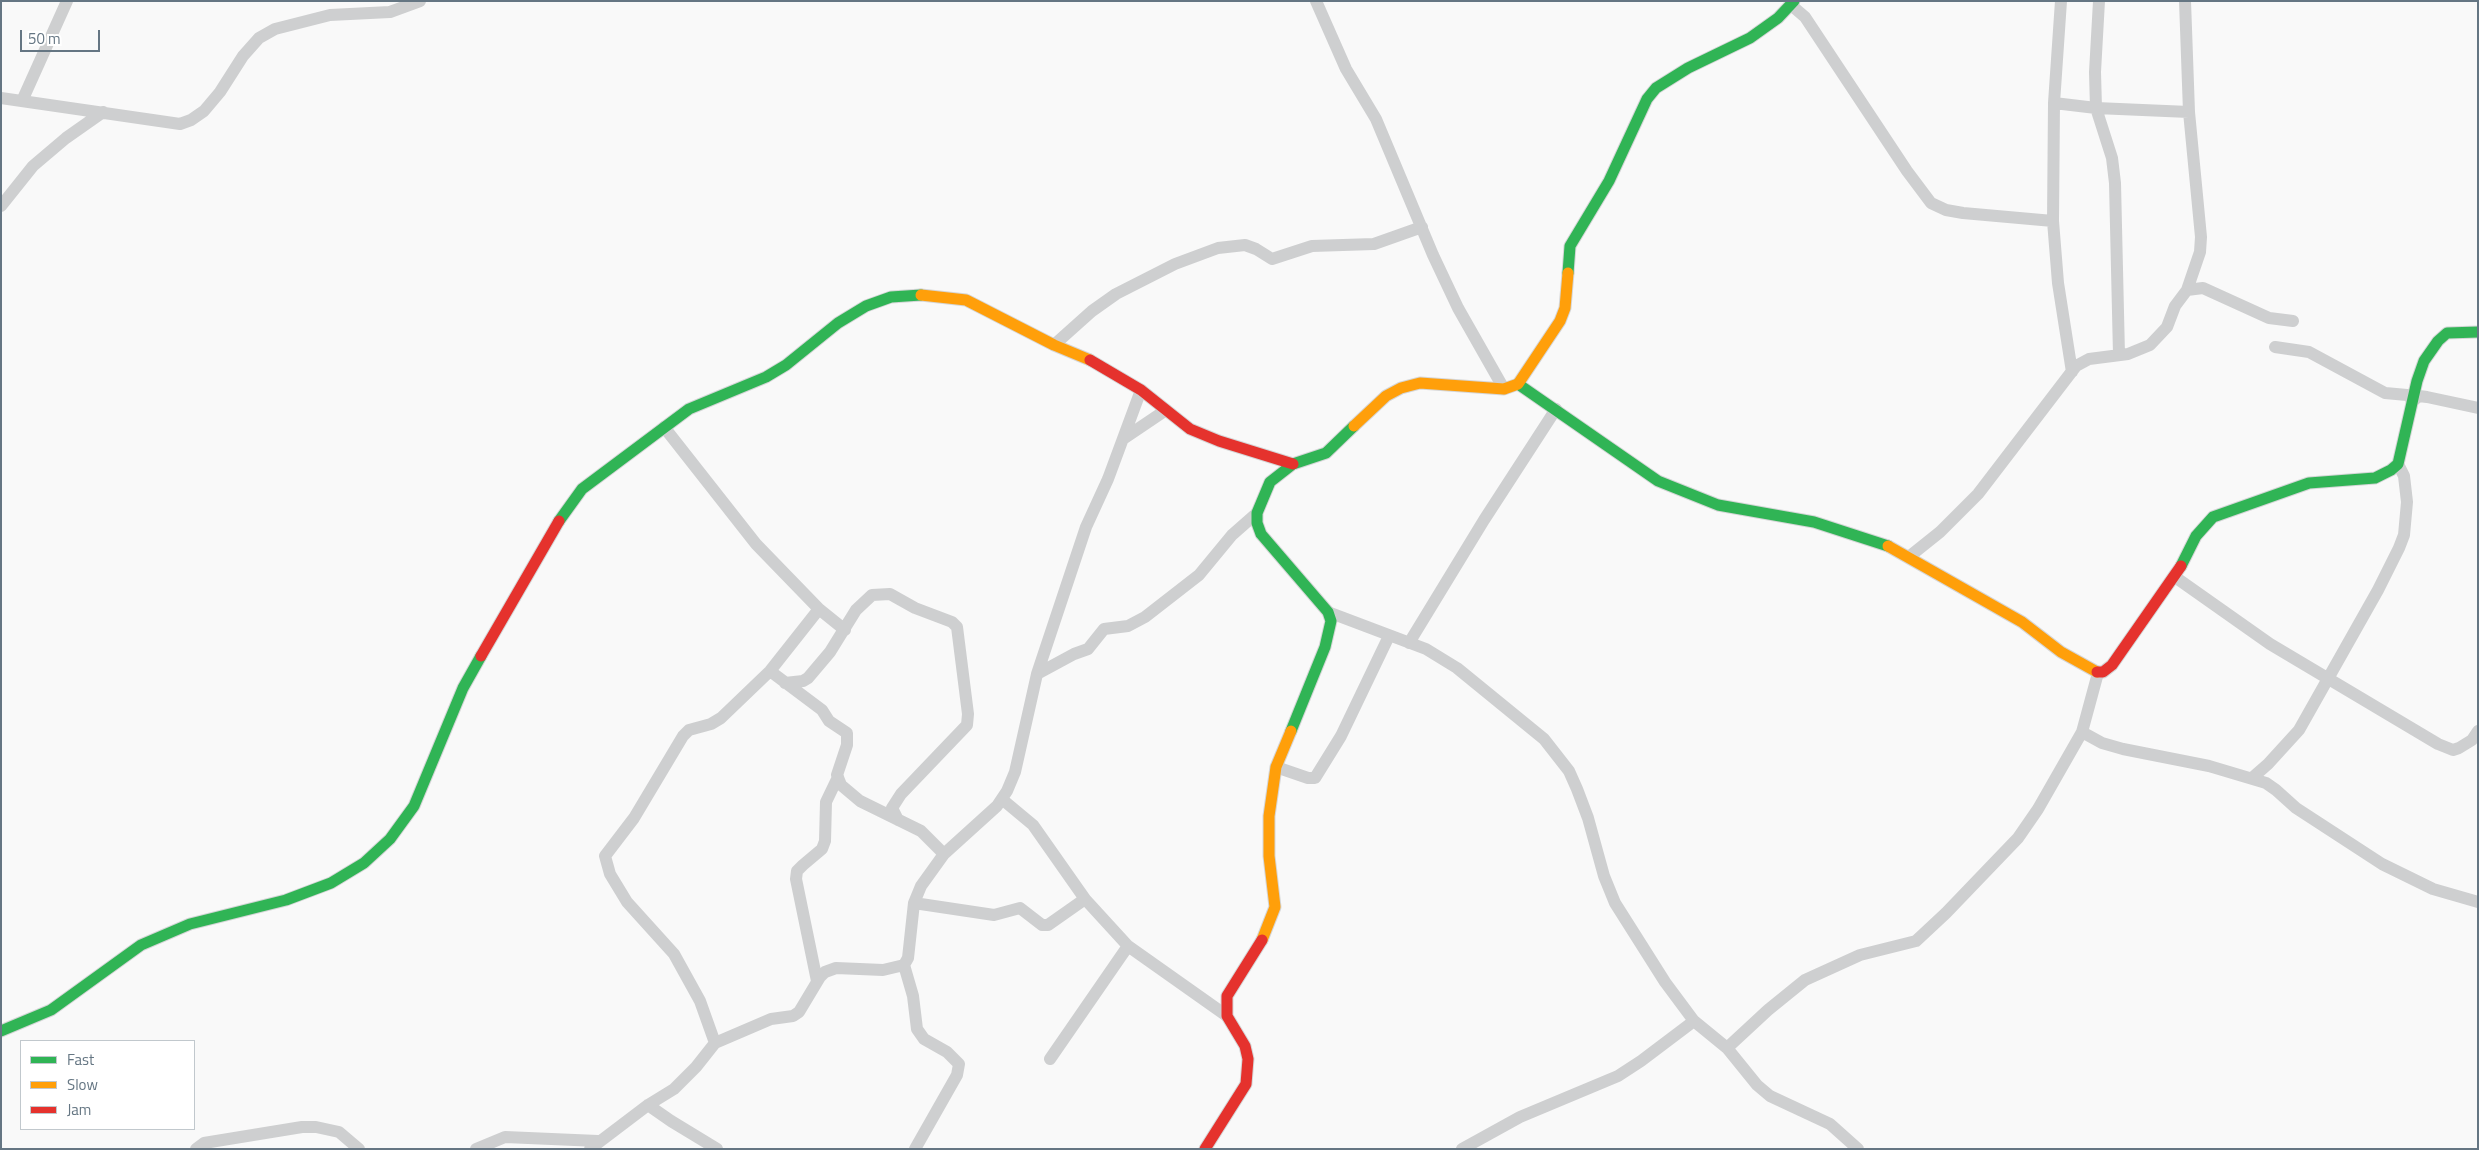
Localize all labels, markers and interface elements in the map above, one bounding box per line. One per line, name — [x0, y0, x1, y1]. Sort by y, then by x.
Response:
scale bar — [22, 20, 102, 52]
text: 50 m — [28, 27, 61, 50]
legend — [20, 1040, 195, 1130]
text: Fast — [67, 1048, 94, 1071]
text: Slow — [67, 1073, 98, 1096]
text: Jam — [67, 1098, 91, 1121]

